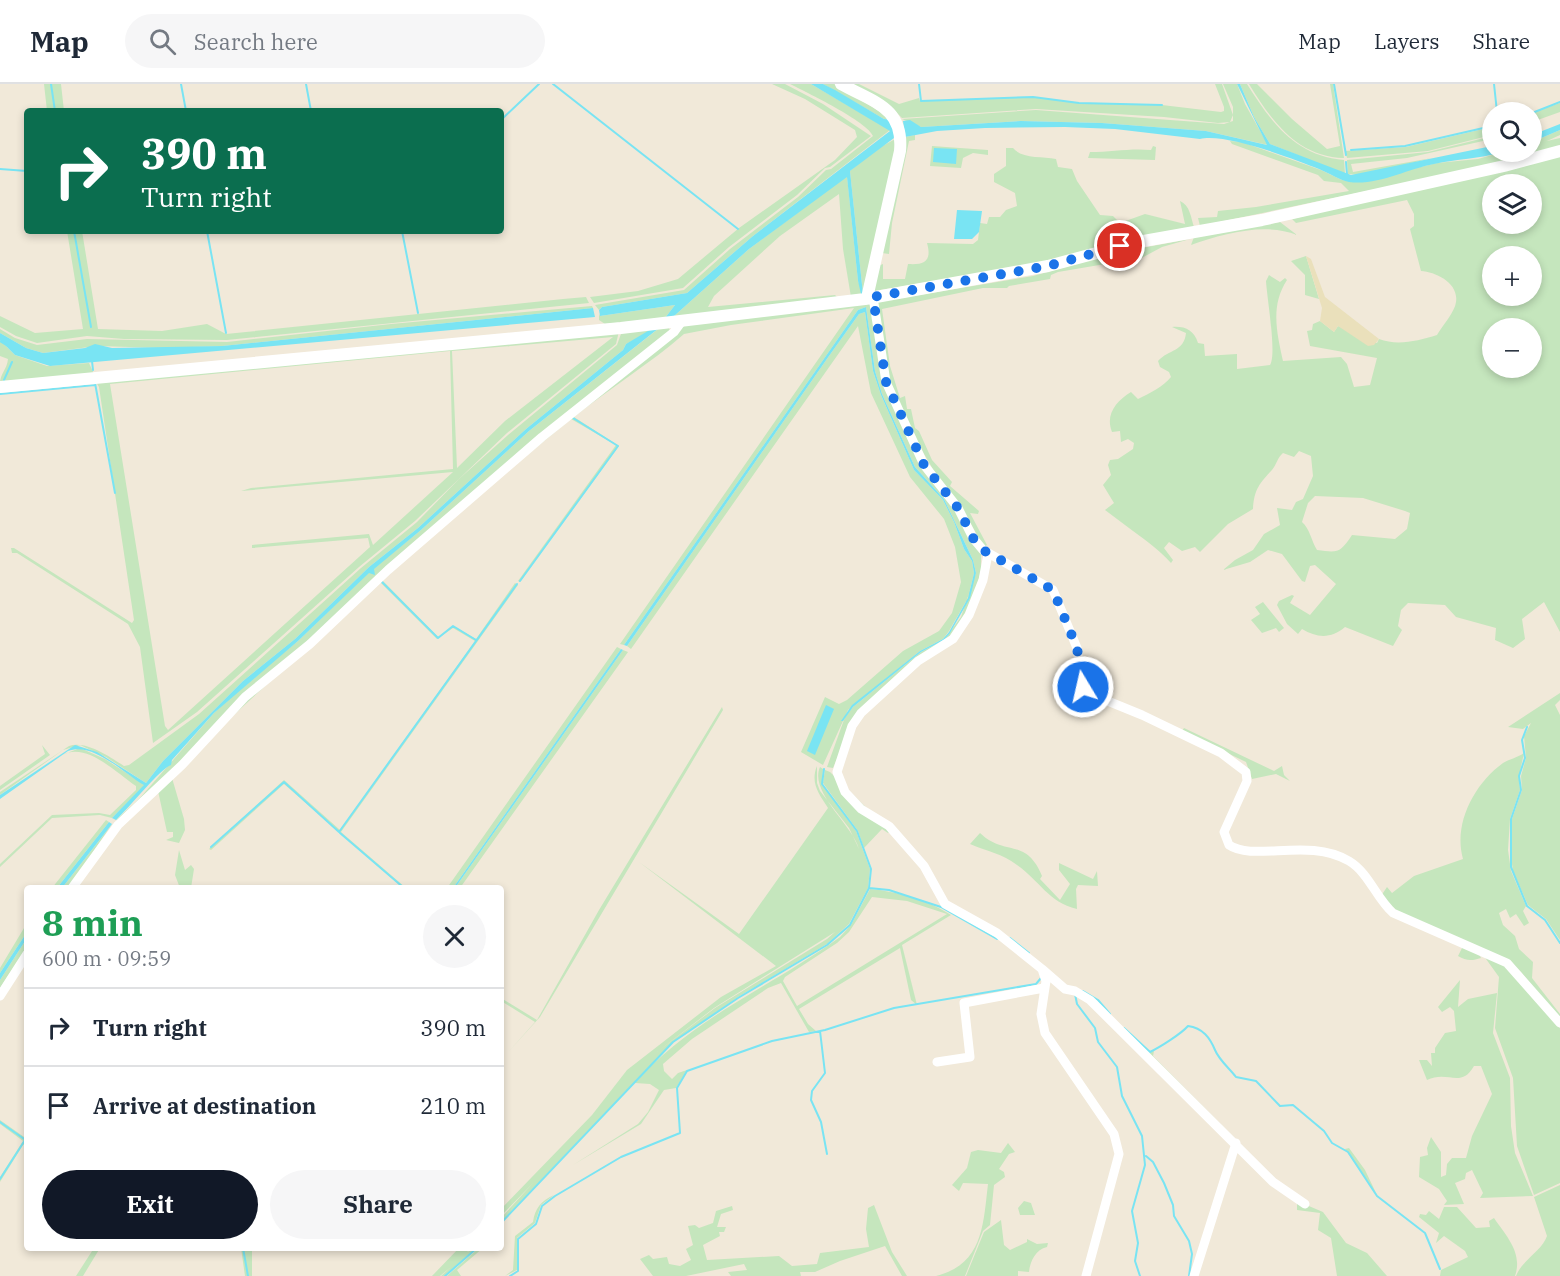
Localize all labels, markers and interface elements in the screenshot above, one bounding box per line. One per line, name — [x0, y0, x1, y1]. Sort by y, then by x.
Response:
search box — [125, 14, 545, 68]
text: Map — [30, 23, 89, 60]
icon: search — [146, 25, 179, 58]
text: Search here — [194, 27, 318, 56]
text: Map — [1298, 27, 1341, 55]
text: Layers — [1374, 27, 1440, 55]
text: Share — [1473, 27, 1530, 55]
map controls — [1482, 102, 1542, 378]
button: search — [1482, 102, 1542, 162]
text: 390 m — [141, 126, 267, 181]
icon: right — [42, 132, 120, 210]
button: layers — [1482, 174, 1542, 234]
text: Turn right — [141, 179, 272, 214]
pin — [1094, 220, 1145, 271]
icon: arrive — [1103, 229, 1136, 262]
button: + — [1482, 246, 1542, 306]
button: − — [1482, 318, 1542, 378]
position arrow — [1051, 655, 1115, 719]
text: 8 min — [42, 899, 143, 946]
button: close — [423, 905, 486, 968]
text: 600 m · 09:59 — [42, 945, 171, 972]
icon: right — [42, 1011, 75, 1044]
text: Turn right — [93, 1013, 207, 1042]
text: 390 m — [420, 1013, 486, 1042]
icon: arrive — [42, 1089, 75, 1122]
text: Arrive at destination — [93, 1091, 316, 1120]
text: 210 m — [420, 1091, 486, 1120]
button: Exit — [42, 1170, 258, 1239]
button: Share — [270, 1170, 486, 1239]

